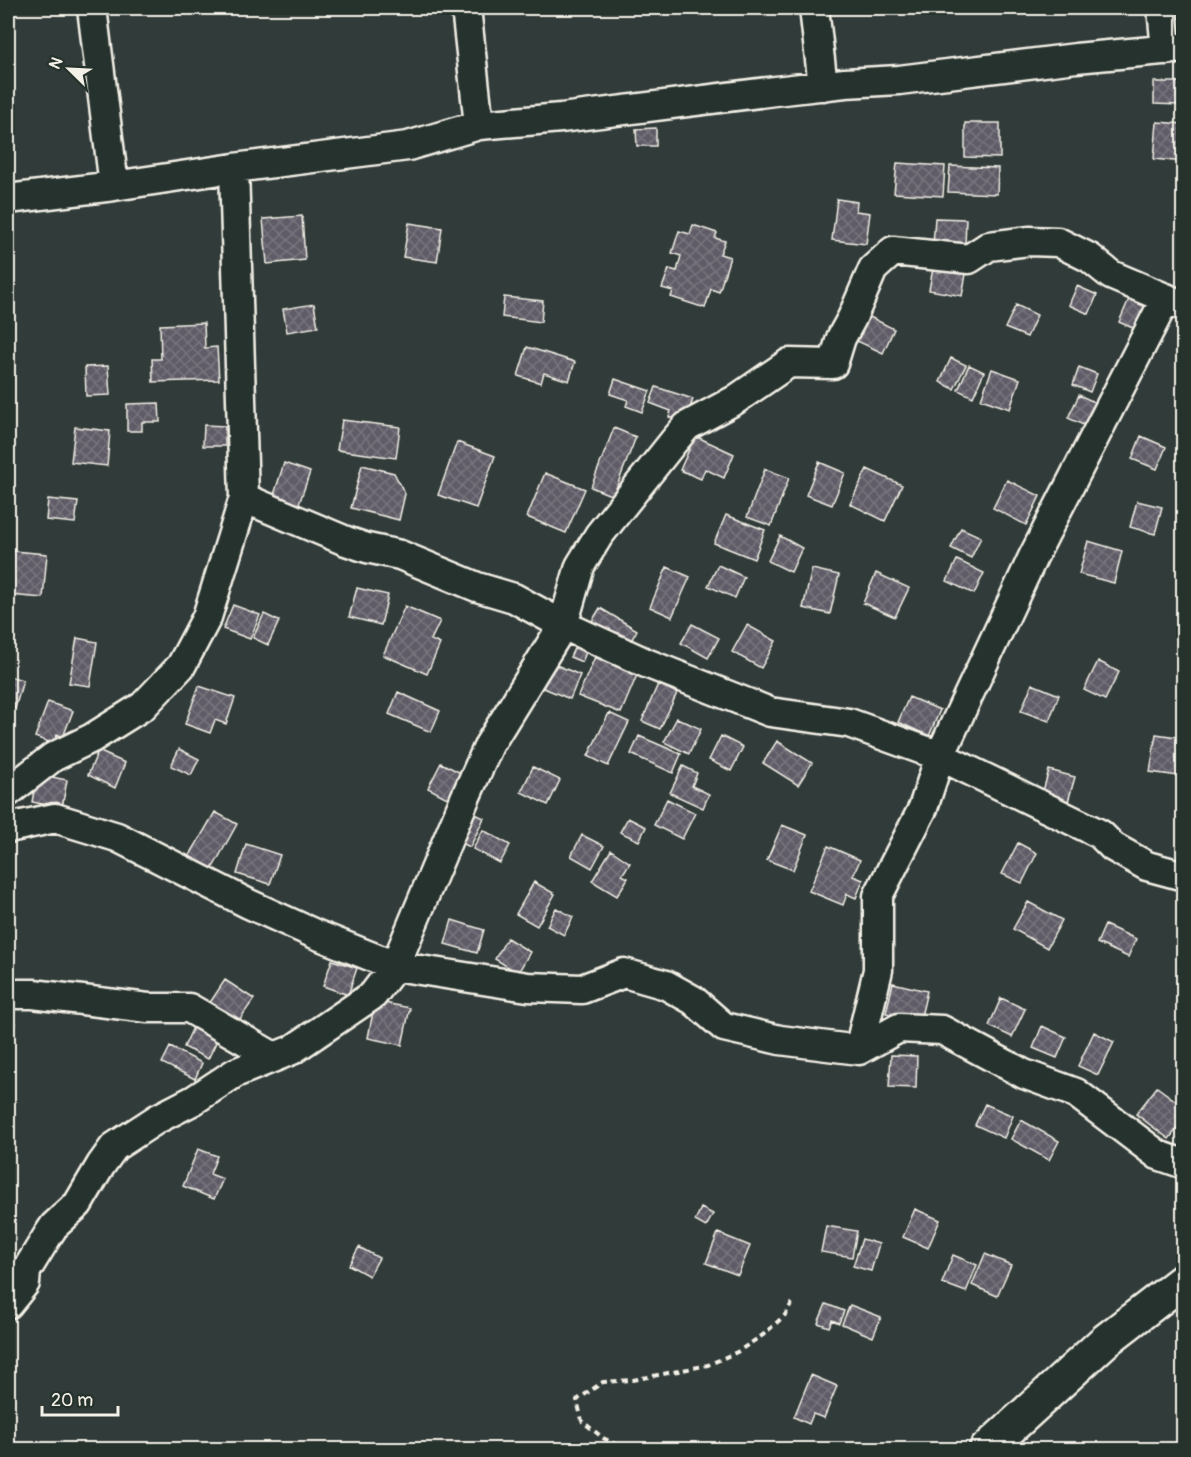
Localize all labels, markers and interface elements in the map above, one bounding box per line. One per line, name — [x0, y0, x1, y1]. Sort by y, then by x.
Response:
north arrow — [39, 39, 99, 99]
text: N — [45, 54, 68, 72]
scale bar — [42, 1379, 118, 1417]
text: 20 m — [51, 1389, 93, 1412]

